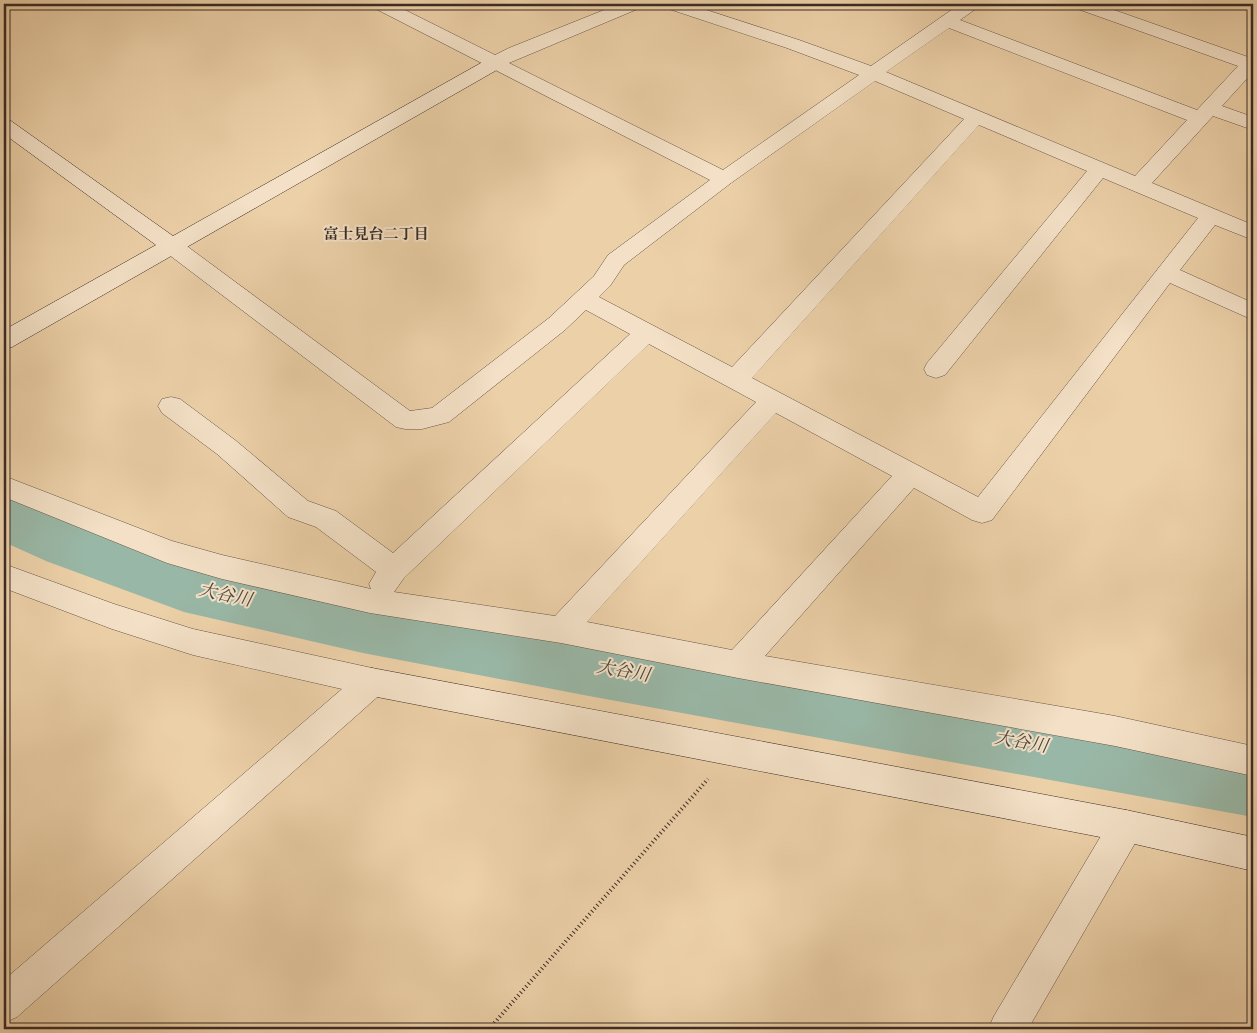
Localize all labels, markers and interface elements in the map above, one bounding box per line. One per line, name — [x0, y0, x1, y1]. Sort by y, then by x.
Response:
district label: 富士見台二丁目 — [323, 225, 429, 244]
water label: 大谷川 — [196, 578, 256, 612]
water label: 大谷川 — [594, 655, 654, 687]
water label: 大谷川 — [992, 726, 1052, 758]

